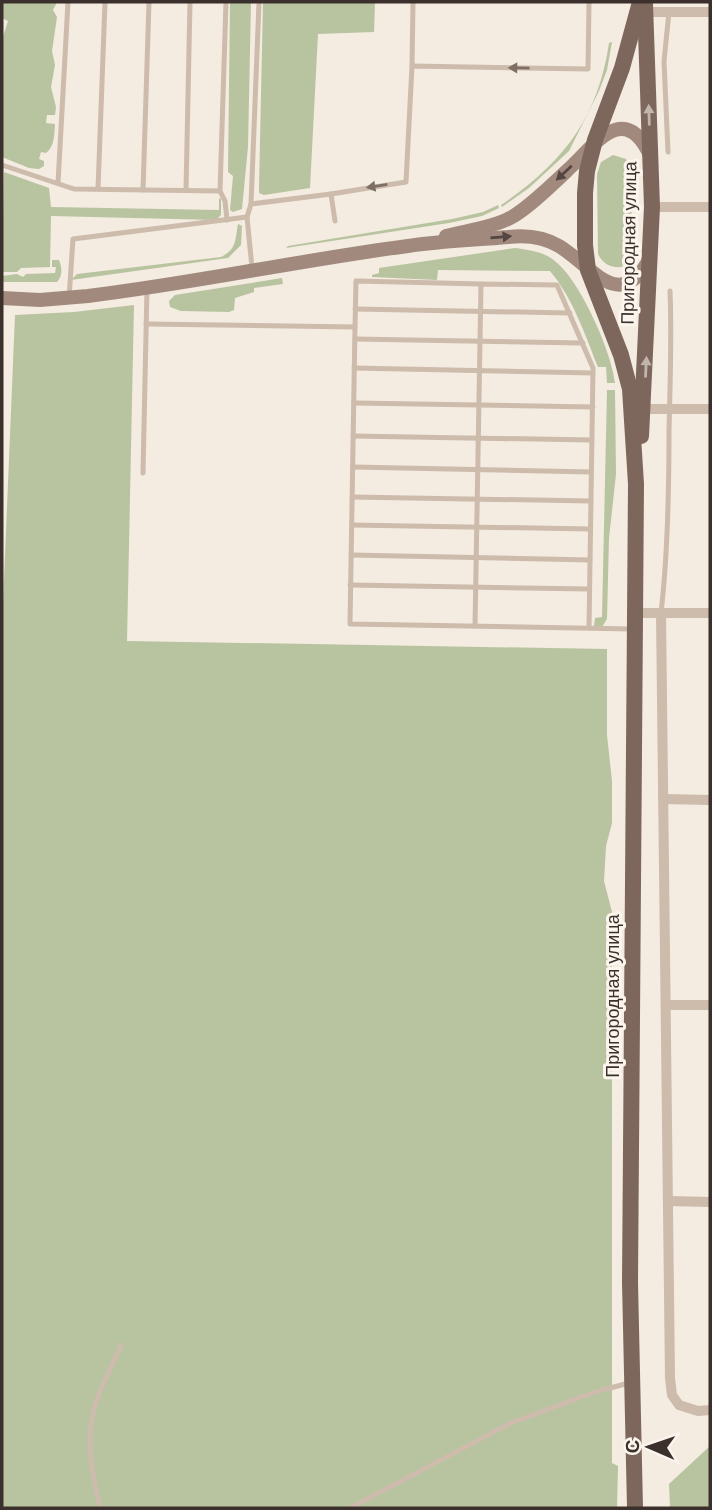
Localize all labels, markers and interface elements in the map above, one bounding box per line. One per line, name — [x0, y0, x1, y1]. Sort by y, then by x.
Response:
one-way arrow — [508, 63, 530, 74]
one-way arrow — [644, 104, 655, 126]
street label: Пригородная улица — [618, 160, 640, 325]
one-way arrow — [556, 165, 573, 181]
one-way arrow — [366, 181, 388, 192]
one-way arrow — [491, 231, 513, 242]
one-way arrow — [640, 356, 651, 378]
street label: Пригородная улица — [603, 913, 623, 1078]
north arrow — [614, 1412, 684, 1482]
text: С — [622, 1439, 643, 1454]

